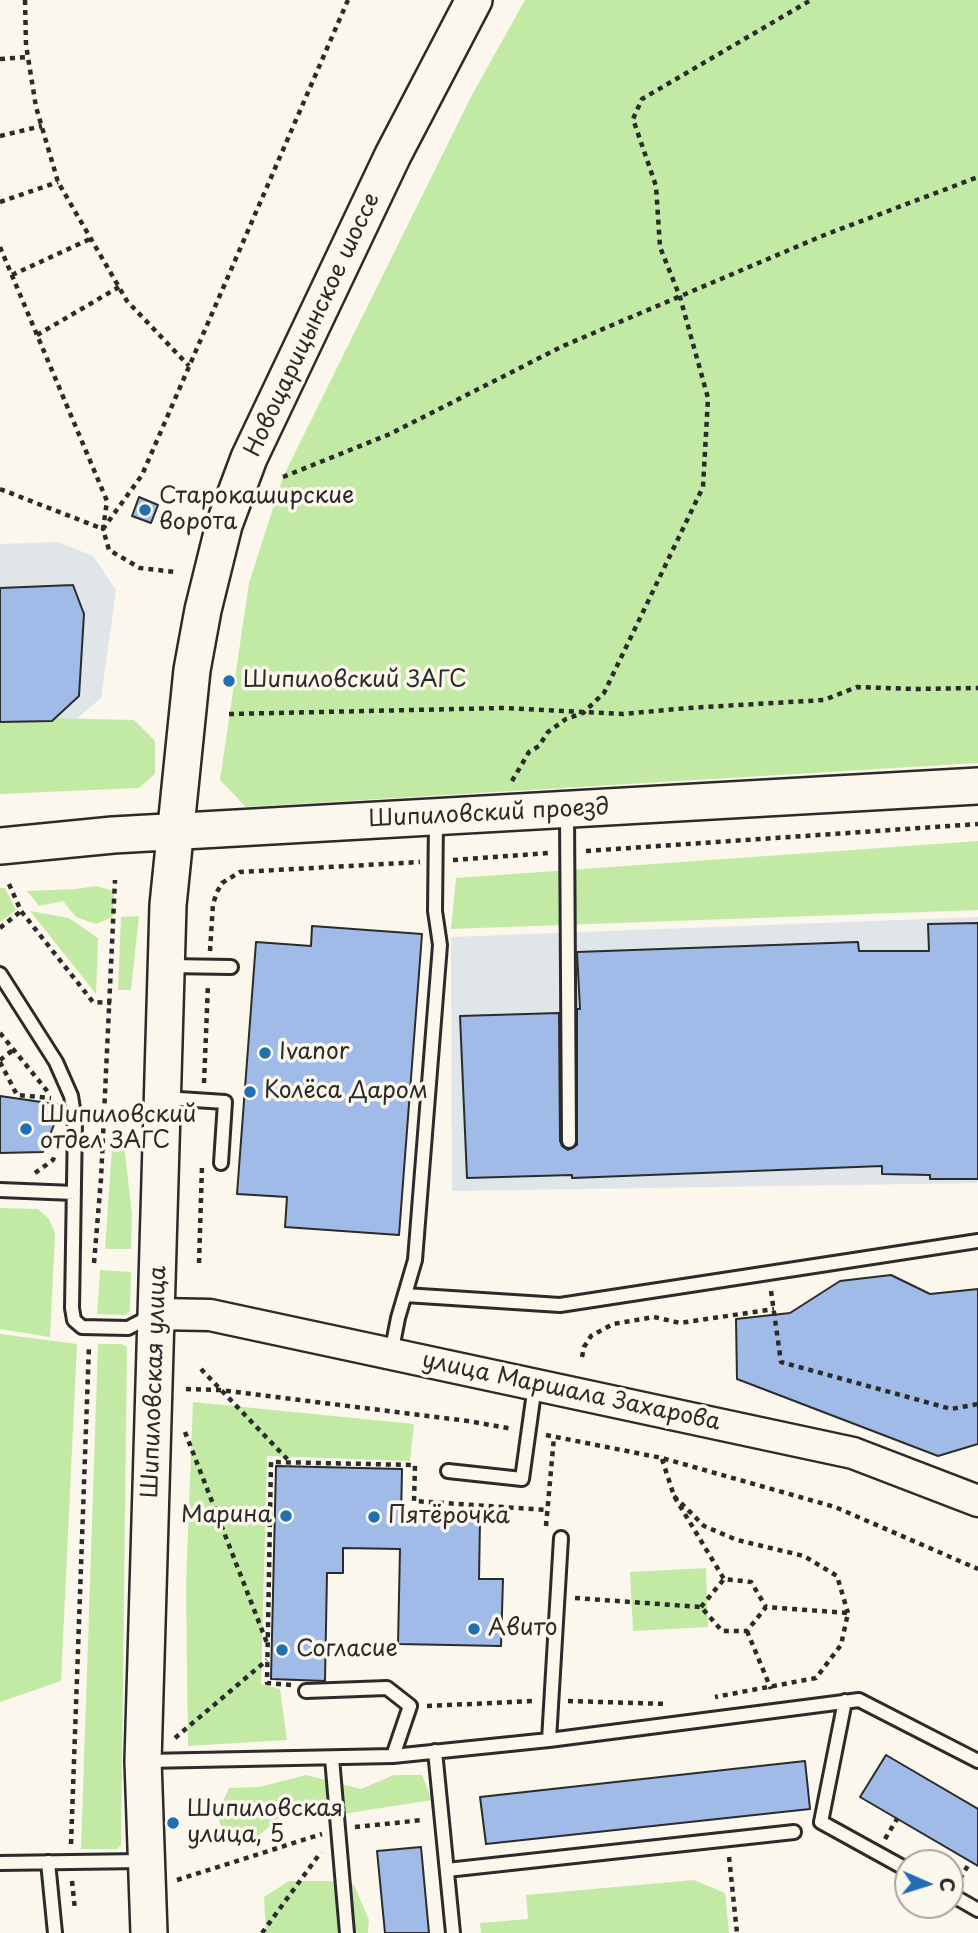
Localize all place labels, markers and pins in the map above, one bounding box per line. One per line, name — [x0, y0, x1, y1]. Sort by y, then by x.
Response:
place label: Старокаширские ворота — [159, 483, 354, 537]
marker: Старокаширские ворота — [137, 502, 153, 518]
place label: Шипиловский ЗАГС — [243, 667, 467, 695]
marker: Шипиловский ЗАГС — [221, 673, 237, 689]
place label: Ivanor — [279, 1039, 349, 1067]
marker: Ivanor — [257, 1045, 273, 1061]
place label: Колёса Даром — [264, 1078, 428, 1106]
marker: Колёса Даром — [242, 1084, 258, 1100]
place label: Шипиловский отдел ЗАГС — [40, 1102, 196, 1156]
marker: Шипиловский отдел ЗАГС — [18, 1121, 34, 1137]
place label: Марина — [181, 1502, 272, 1530]
place label: Пятёрочка — [388, 1503, 510, 1531]
marker: Марина — [278, 1508, 294, 1524]
marker: Пятёрочка — [366, 1509, 382, 1525]
place label: Авито — [488, 1615, 557, 1643]
marker: Авито — [466, 1621, 482, 1637]
place label: Согласие — [296, 1636, 398, 1664]
marker: Согласие — [274, 1642, 290, 1658]
place label: Шипиловская улица, 5 — [187, 1796, 343, 1850]
marker: Шипиловская улица, 5 — [165, 1815, 181, 1831]

